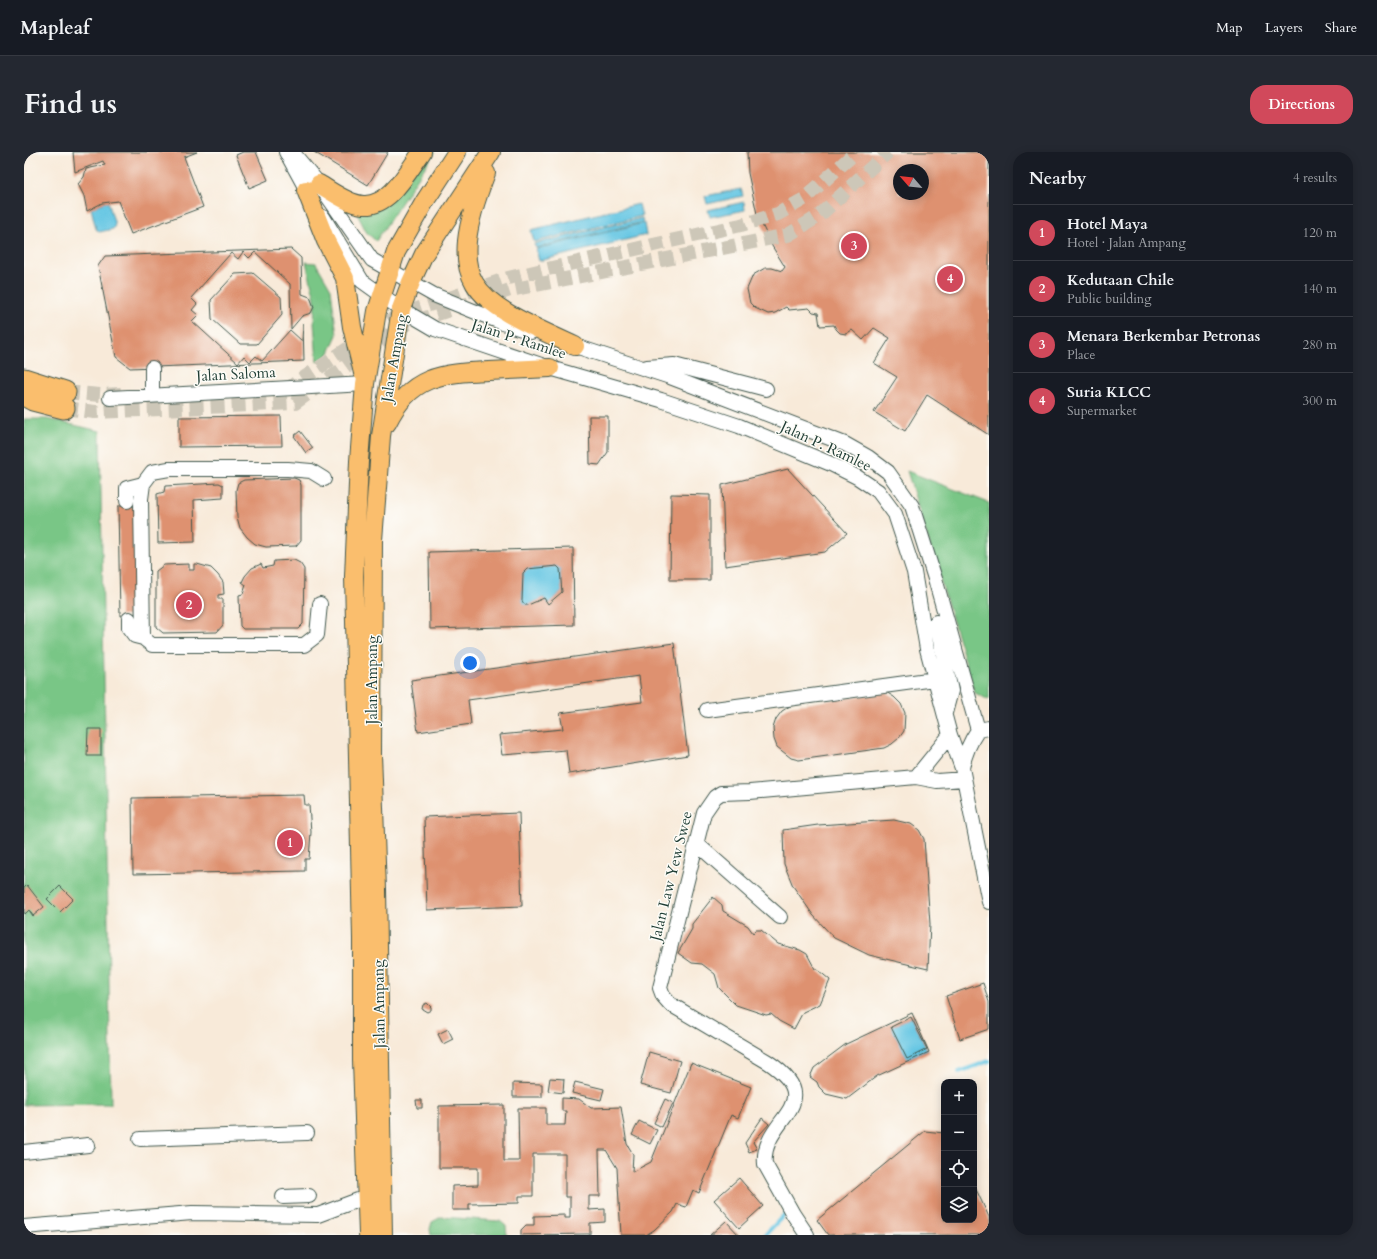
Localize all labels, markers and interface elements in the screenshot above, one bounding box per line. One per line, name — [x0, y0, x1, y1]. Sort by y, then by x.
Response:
text: Mapleaf — [20, 15, 90, 41]
text: Map — [1216, 18, 1243, 37]
text: Layers — [1265, 18, 1303, 37]
text: Share — [1325, 18, 1357, 37]
text: Find us — [24, 85, 117, 123]
button: Directions — [1250, 85, 1353, 124]
north arrow — [893, 164, 929, 200]
text: Nearby — [1029, 167, 1086, 190]
text: 4 results — [1293, 169, 1337, 187]
text: Hotel Maya — [1067, 214, 1148, 234]
text: 1 — [1039, 224, 1045, 242]
text: 120 m — [1303, 224, 1337, 242]
pin: 3 — [841, 231, 867, 261]
text: Hotel · Jalan Ampang — [1067, 234, 1186, 252]
pin: 4 — [937, 264, 963, 294]
text: Kedutaan Chile — [1067, 270, 1174, 290]
text: 2 — [1039, 280, 1045, 298]
text: 140 m — [1303, 280, 1337, 298]
text: Public building — [1067, 290, 1152, 308]
street label: Jalan Ampang — [376, 312, 412, 406]
street label: Jalan P. Ramlee — [467, 314, 569, 364]
text: Menara Berkembar Petronas — [1067, 326, 1260, 346]
text: 3 — [1039, 336, 1045, 354]
text: 280 m — [1303, 336, 1337, 354]
text: Place — [1067, 346, 1095, 364]
street label: Jalan Saloma — [194, 362, 277, 386]
text: Suria KLCC — [1067, 382, 1151, 402]
text: 4 — [1039, 392, 1045, 410]
text: 300 m — [1303, 392, 1337, 410]
text: Supermarket — [1067, 402, 1137, 420]
street label: Jalan P. Ramlee — [775, 415, 875, 476]
pin: 2 — [176, 590, 202, 620]
street label: Jalan Ampang — [362, 635, 382, 727]
your location — [460, 653, 480, 673]
street label: Jalan Law Yew Swee — [645, 809, 697, 945]
pin: 1 — [277, 828, 303, 858]
street label: Jalan Ampang — [368, 959, 390, 1051]
map controls — [941, 1079, 977, 1223]
button: + — [941, 1079, 977, 1115]
button: − — [941, 1115, 977, 1151]
button: locate — [941, 1151, 977, 1187]
button: layers — [941, 1187, 977, 1223]

